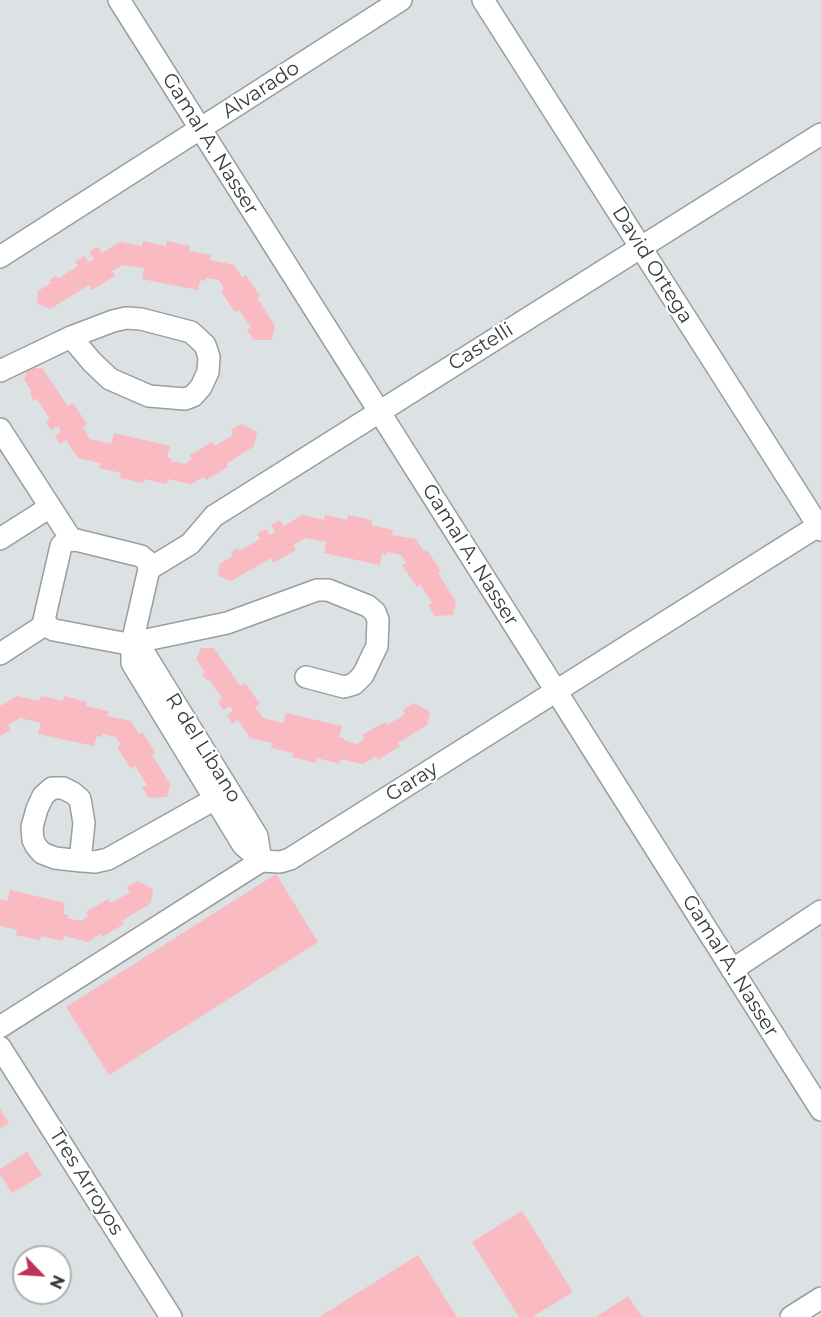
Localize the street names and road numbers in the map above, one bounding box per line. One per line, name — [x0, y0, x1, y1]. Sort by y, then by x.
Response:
street label: Alvarado — [218, 56, 304, 124]
street label: Gamal A. Nasser — [157, 68, 263, 220]
street label: David Ortega — [606, 202, 698, 328]
street label: Castelli — [444, 318, 518, 376]
street label: Gamal A. Nasser — [417, 479, 523, 631]
street label: R del Libano — [160, 689, 246, 807]
street label: Garay — [382, 757, 442, 807]
street label: Gamal A. Nasser — [677, 890, 783, 1042]
street label: Tres Arroyos — [44, 1124, 128, 1240]

